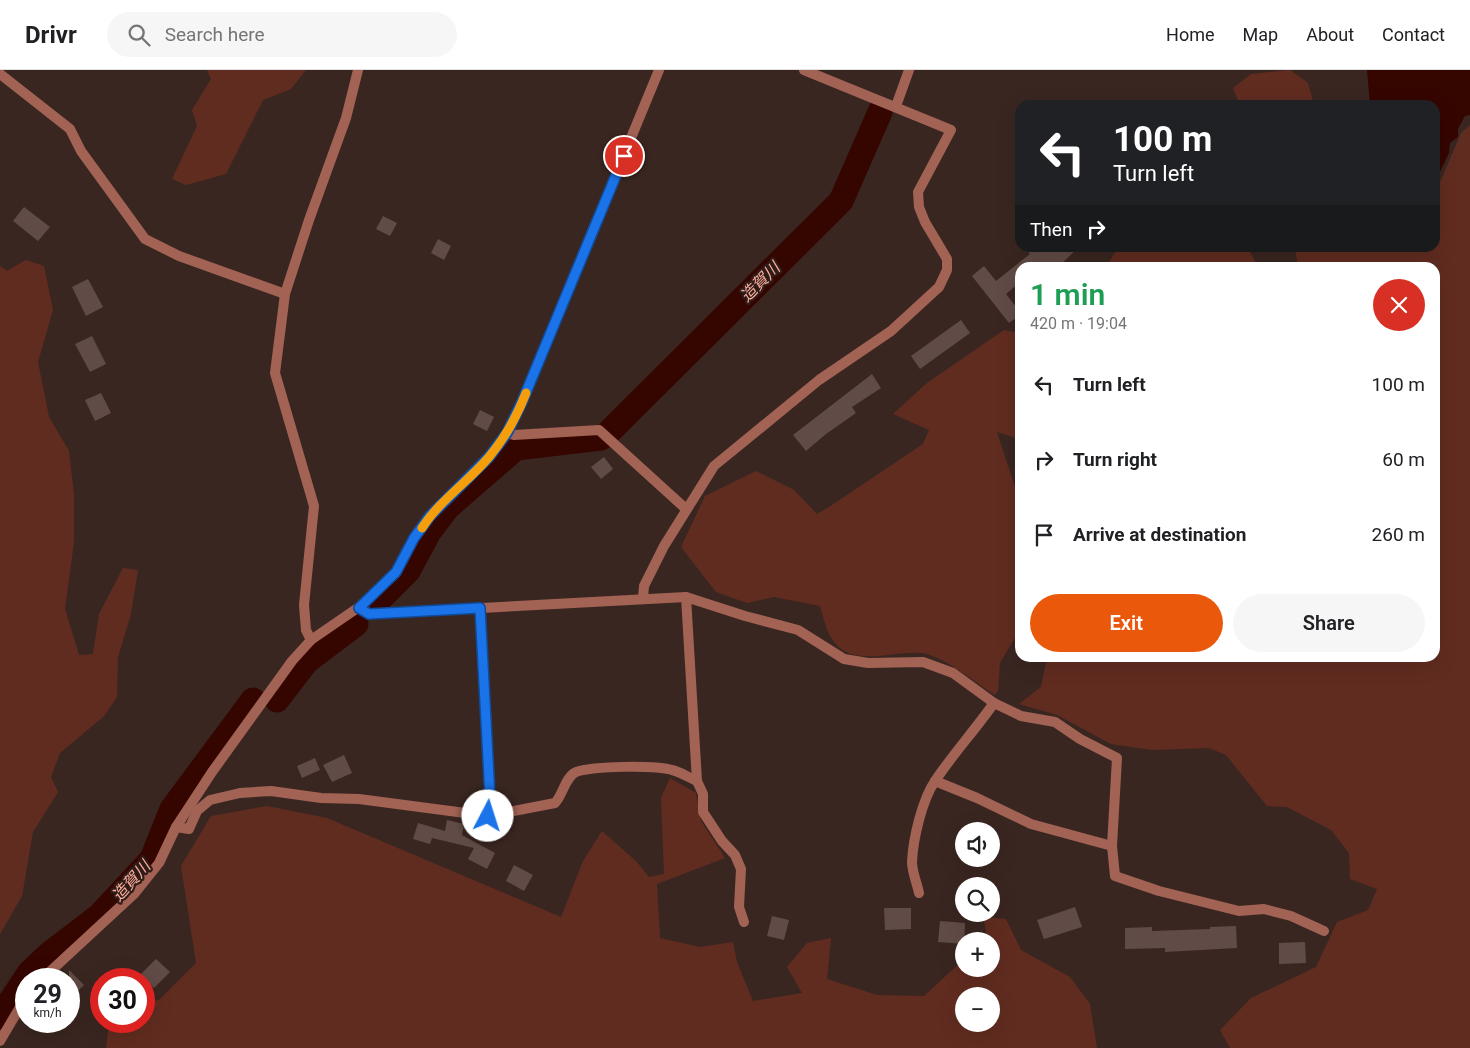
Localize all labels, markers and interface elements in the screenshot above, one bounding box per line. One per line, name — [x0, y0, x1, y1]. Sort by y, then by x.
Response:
search box — [107, 12, 457, 57]
text: Drivr — [25, 21, 77, 49]
icon: search — [125, 21, 153, 49]
text: Search here — [165, 23, 265, 46]
text: Home — [1166, 24, 1215, 45]
text: Map — [1243, 24, 1278, 45]
text: About — [1306, 24, 1354, 45]
text: Contact — [1382, 24, 1445, 45]
text: 100 m — [1113, 119, 1212, 160]
icon: left — [1030, 120, 1095, 185]
pin — [603, 135, 645, 177]
icon: arrive — [610, 142, 638, 170]
text: Turn left — [1113, 161, 1194, 186]
icon: right — [1082, 215, 1110, 243]
text: Then — [1030, 218, 1072, 241]
water label: 造賀川 — [736, 257, 785, 306]
text: 1 min — [1030, 277, 1105, 312]
button: close — [1373, 279, 1425, 331]
text: 420 m · 19:04 — [1030, 314, 1127, 333]
icon: left — [1030, 371, 1058, 399]
text: Turn left — [1073, 373, 1146, 396]
text: 100 m — [1372, 373, 1425, 396]
icon: right — [1030, 446, 1058, 474]
text: Turn right — [1073, 448, 1157, 471]
text: 60 m — [1382, 448, 1425, 471]
icon: arrive — [1030, 521, 1058, 549]
text: Arrive at destination — [1073, 523, 1246, 546]
text: 260 m — [1372, 523, 1425, 546]
button: Exit — [1030, 594, 1223, 652]
button: Share — [1233, 594, 1425, 652]
position arrow — [461, 789, 513, 841]
map controls — [955, 822, 1000, 1032]
button: sound — [955, 822, 1000, 867]
water label: 造賀川 — [108, 855, 155, 905]
button: search — [955, 877, 1000, 922]
button: + — [955, 932, 1000, 977]
speed limit sign: 30 — [90, 968, 155, 1033]
text: 29 — [33, 980, 62, 1009]
button: − — [955, 987, 1000, 1032]
text: km/h — [33, 1006, 62, 1020]

